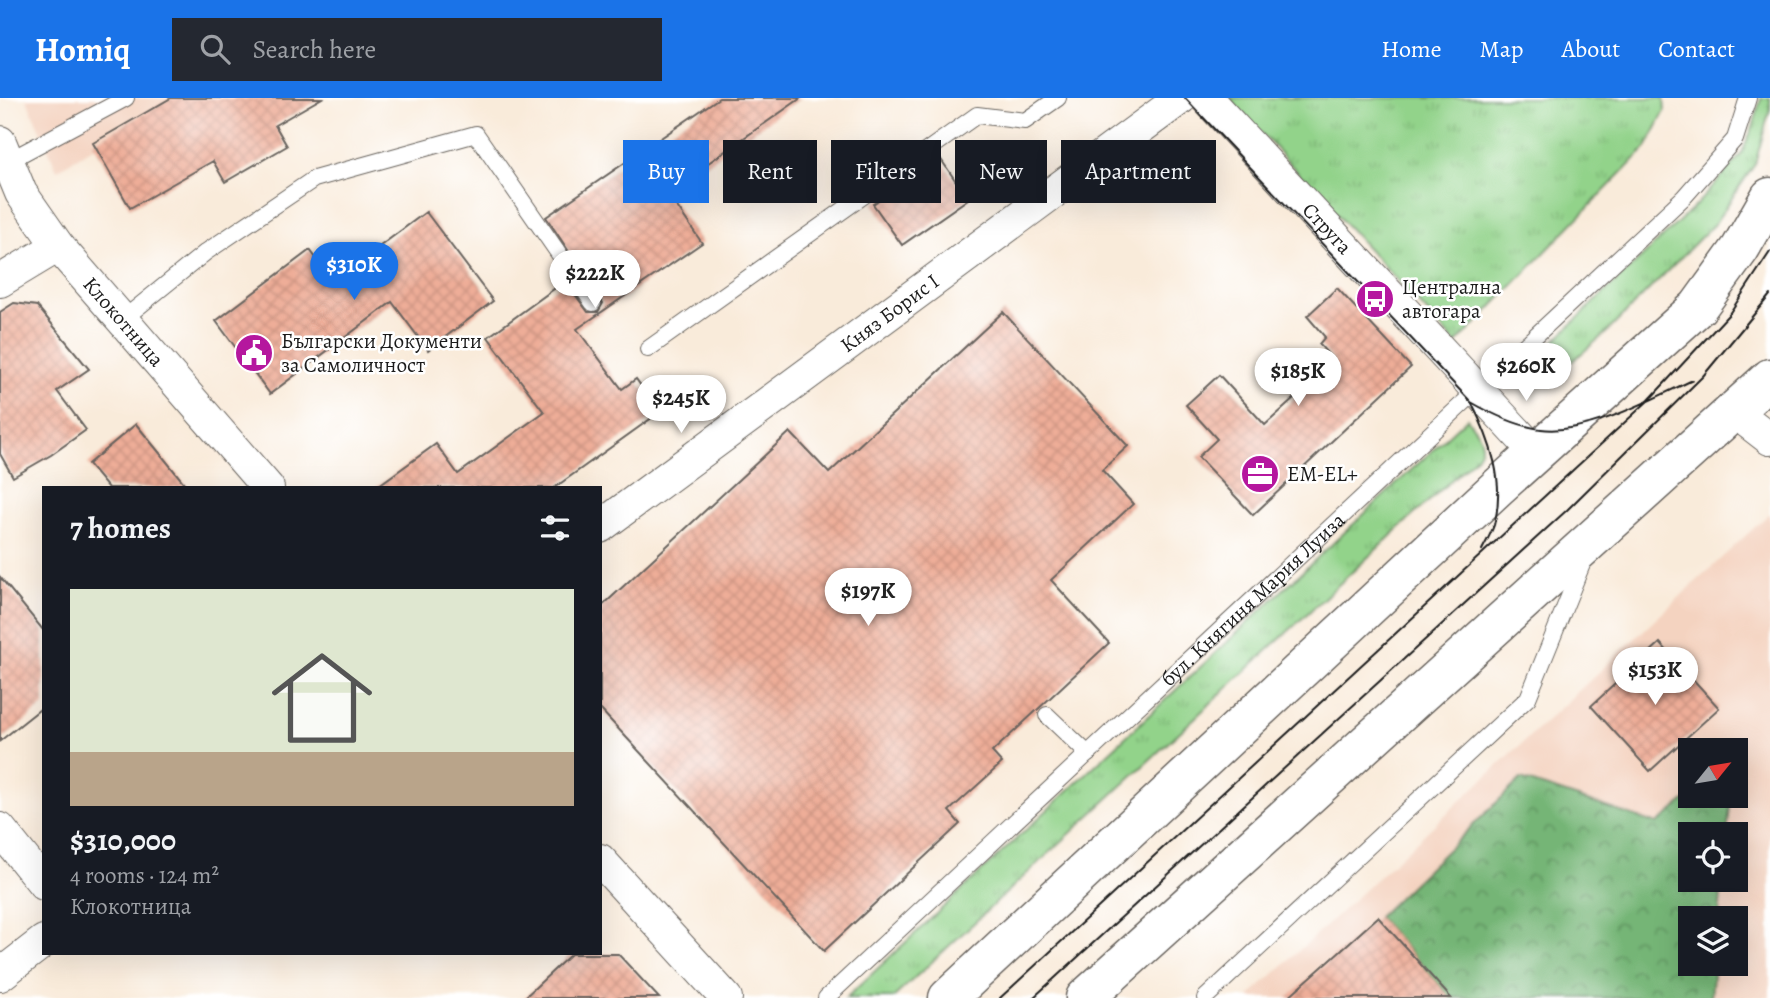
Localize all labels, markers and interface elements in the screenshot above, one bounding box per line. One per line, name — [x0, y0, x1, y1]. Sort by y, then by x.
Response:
search box — [172, 18, 662, 81]
text: Homiq — [35, 27, 130, 72]
icon: search — [196, 30, 234, 68]
text: Search here — [252, 32, 376, 67]
text: Home — [1381, 33, 1442, 65]
text: Map — [1480, 33, 1524, 65]
text: About — [1562, 33, 1620, 65]
text: Contact — [1658, 33, 1735, 65]
chip: Buy — [623, 140, 709, 203]
chip: Rent — [723, 140, 817, 203]
chip: Filters — [831, 140, 941, 203]
chip: New — [955, 140, 1047, 203]
chip: Apartment — [1061, 140, 1216, 203]
street label: Струга — [1296, 196, 1358, 261]
pin: $310K — [305, 242, 403, 302]
text: $310K — [326, 249, 382, 280]
pin: $222K — [546, 250, 644, 310]
text: $222K — [565, 257, 625, 288]
street label: Княз Борис I — [834, 267, 945, 359]
street label: Клокотница — [77, 271, 171, 373]
place label: Централна автогара — [1402, 273, 1501, 325]
bus stop icon: Централна автогара — [1354, 278, 1396, 320]
place label: Български Документи за Самоличност — [281, 327, 482, 379]
public building icon: Български Документи за Самоличност — [233, 332, 275, 374]
pin: $260K — [1477, 344, 1575, 403]
pin: $185K — [1249, 348, 1347, 408]
text: $260K — [1496, 350, 1556, 381]
text: $185K — [1271, 355, 1325, 386]
pin: $245K — [632, 376, 730, 435]
text: $245K — [652, 382, 710, 413]
office icon: EM-EL+ — [1239, 453, 1281, 495]
place label: EM-EL+ — [1287, 460, 1358, 488]
street label: бул. Княгиня Мария Луиза — [1155, 506, 1351, 693]
text: 7 homes — [70, 508, 171, 548]
icon: filters — [536, 509, 574, 547]
pin: $197K — [819, 568, 917, 628]
text: $197K — [841, 575, 895, 606]
icon: home — [259, 635, 385, 761]
pin: $153K — [1606, 648, 1704, 707]
text: $153K — [1628, 654, 1682, 685]
north arrow — [1678, 738, 1748, 808]
map controls — [1678, 738, 1748, 976]
text: $310,000 — [70, 820, 176, 860]
button: locate — [1678, 822, 1748, 892]
text: 4 rooms · 124 m² — [70, 860, 219, 891]
text: Клокотница — [70, 891, 191, 922]
button: layers — [1678, 906, 1748, 976]

